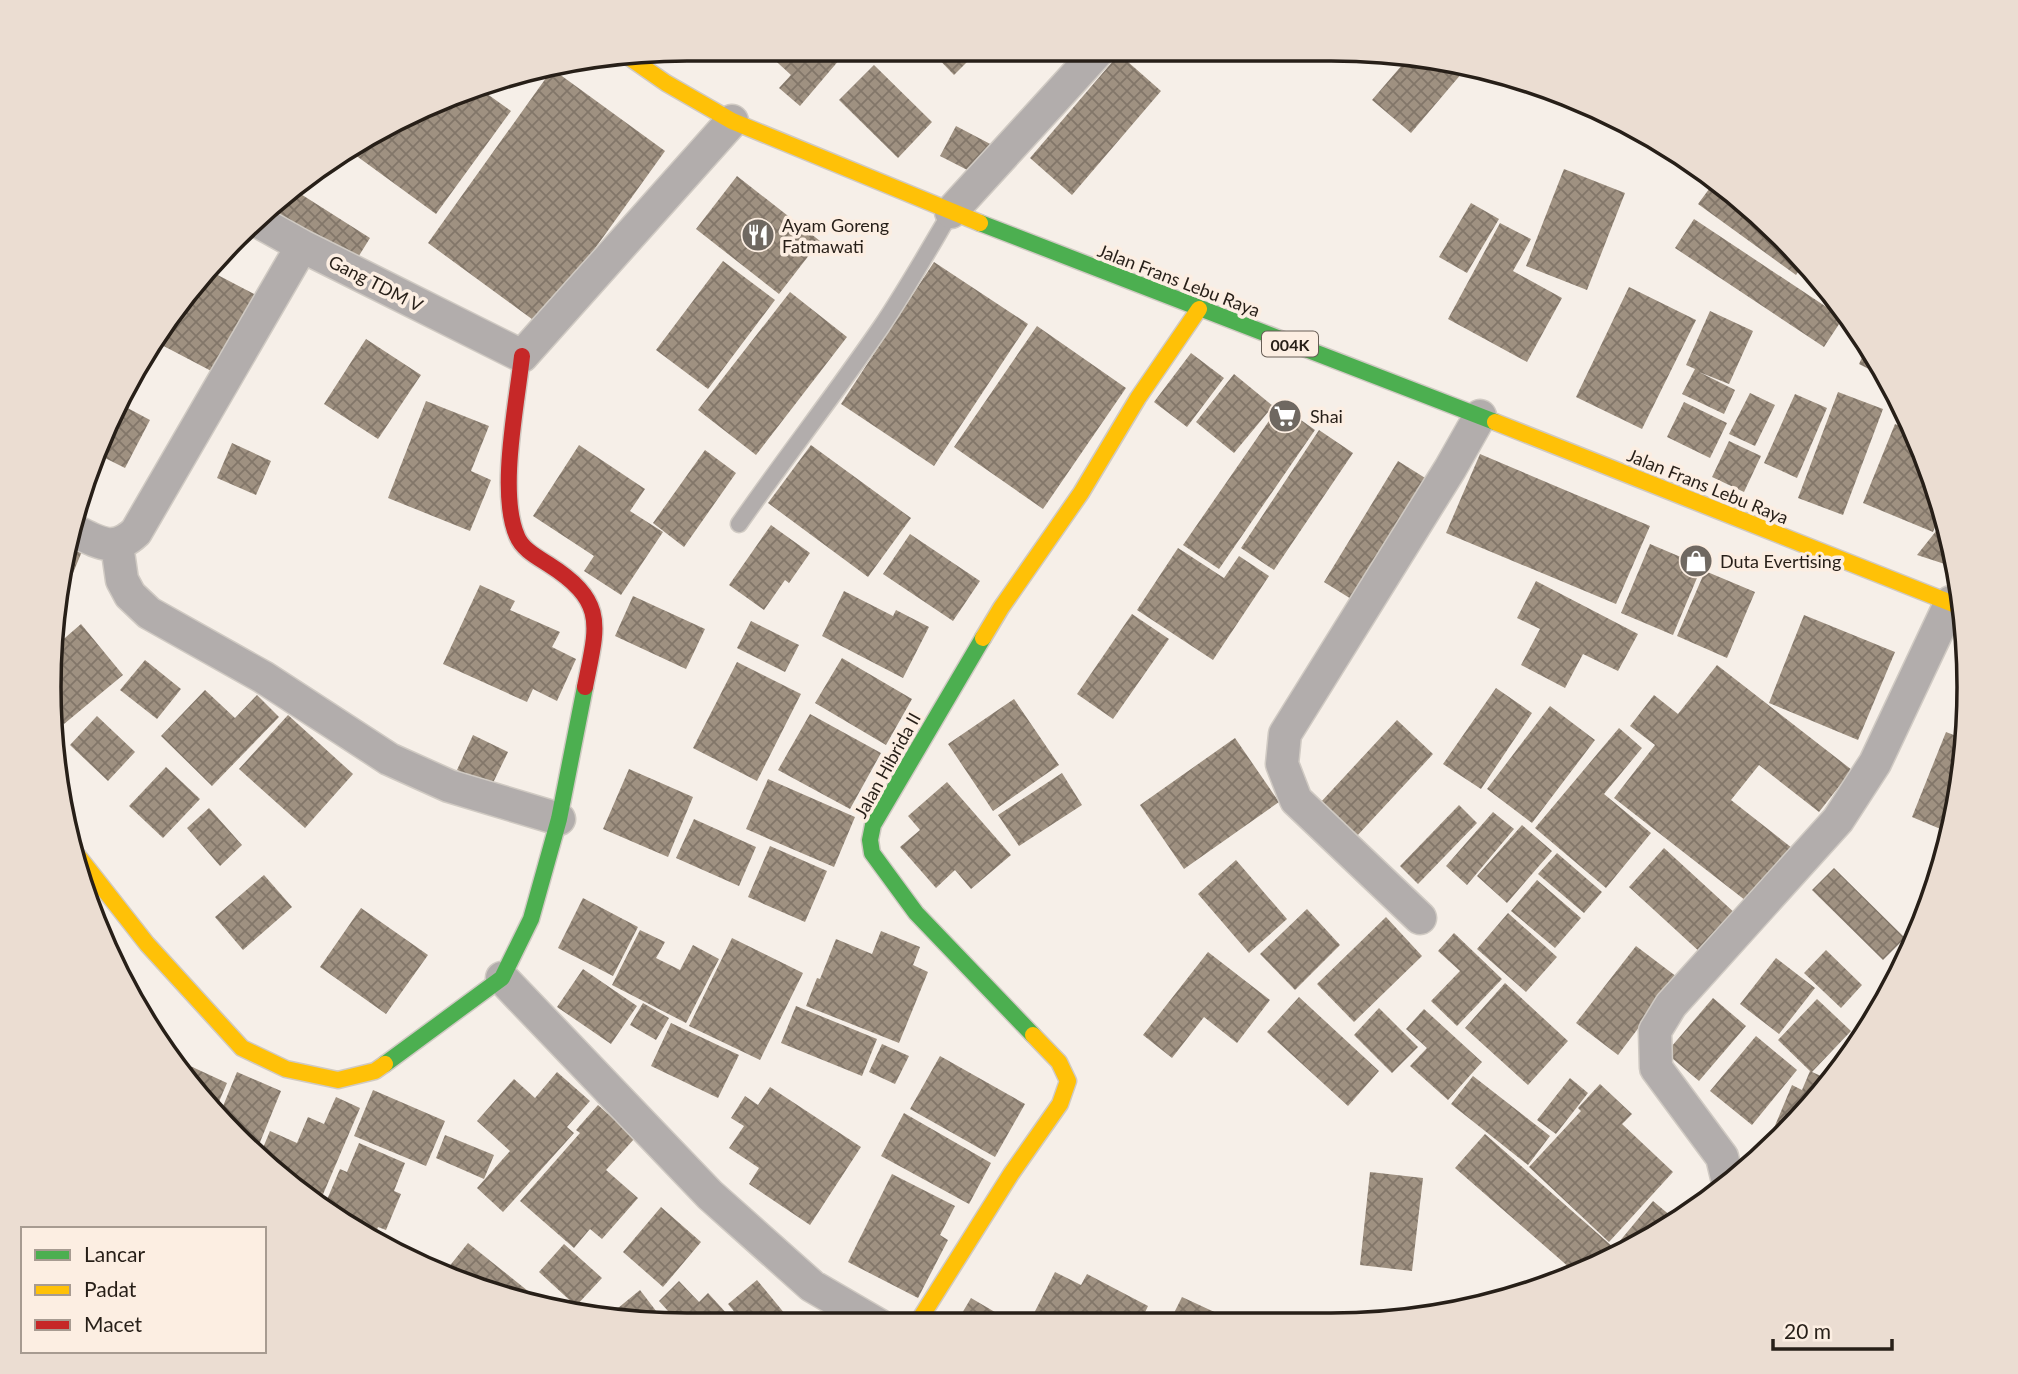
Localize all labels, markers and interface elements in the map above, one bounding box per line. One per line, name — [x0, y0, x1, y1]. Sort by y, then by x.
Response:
place label: Ayam Goreng Fatmawati — [782, 214, 889, 257]
restaurant icon: Ayam Goreng Fatmawati — [739, 216, 777, 254]
street label: Jalan Frans Lebu Raya — [1095, 239, 1263, 321]
street label: Gang TDM V — [325, 250, 427, 316]
road number: 004K — [1262, 332, 1318, 356]
supermarket icon: Shai — [1266, 397, 1304, 435]
place label: Shai — [1310, 405, 1343, 427]
street label: Jalan Frans Lebu Raya — [1624, 444, 1792, 528]
shop icon: Duta Evertising — [1677, 542, 1715, 580]
place label: Duta Evertising — [1720, 550, 1841, 572]
street label: Jalan Hibrida II — [849, 709, 925, 821]
legend — [21, 1227, 266, 1353]
text: Lancar — [84, 1241, 145, 1266]
text: Padat — [84, 1276, 137, 1301]
scale bar — [1773, 1308, 1892, 1352]
text: Macet — [84, 1311, 142, 1336]
text: 20 m — [1784, 1318, 1831, 1343]

